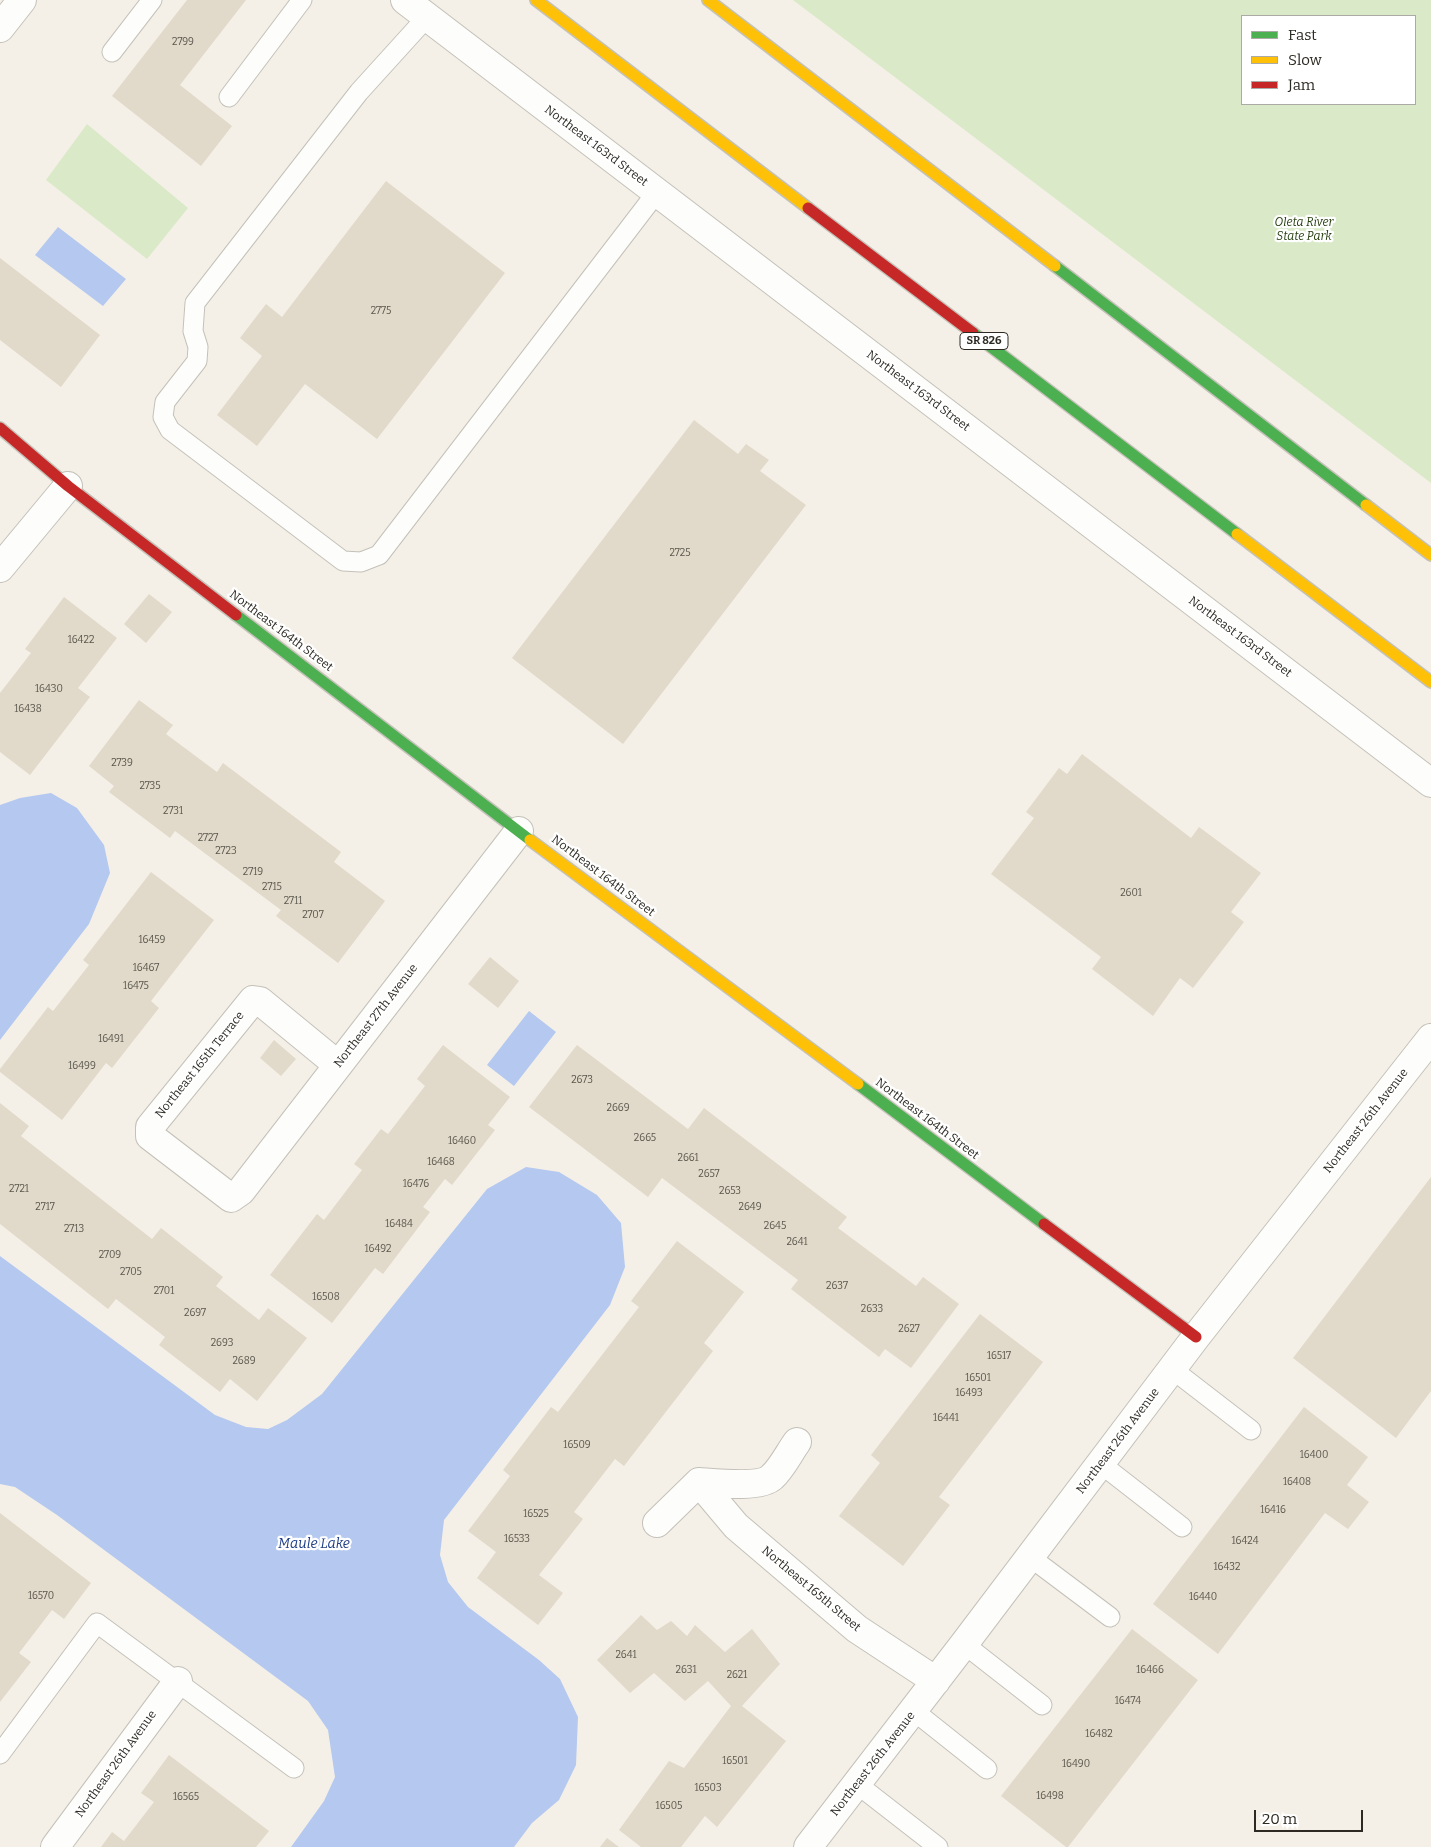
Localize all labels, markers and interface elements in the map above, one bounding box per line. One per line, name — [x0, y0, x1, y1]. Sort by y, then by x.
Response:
legend — [1241, 15, 1416, 105]
text: Fast — [1288, 26, 1317, 44]
house number: 2799 — [172, 36, 194, 48]
text: Slow — [1288, 51, 1322, 69]
text: Jam — [1288, 76, 1315, 94]
street label: Northeast 163rd Street — [542, 102, 650, 190]
park label: Oleta River State Park — [1275, 216, 1333, 244]
house number: 2775 — [371, 305, 391, 317]
road number: SR 826 — [960, 332, 1008, 350]
street label: Northeast 163rd Street — [864, 347, 972, 435]
house number: 2725 — [669, 547, 691, 559]
street label: Northeast 164th Street — [226, 587, 336, 675]
street label: Northeast 163rd Street — [1186, 593, 1294, 681]
house number: 16422 — [68, 634, 94, 646]
house number: 16430 — [35, 683, 63, 695]
house number: 16438 — [14, 703, 42, 715]
house number: 2739 — [111, 757, 133, 769]
house number: 2735 — [139, 780, 161, 792]
house number: 2731 — [163, 805, 183, 817]
house number: 2727 — [198, 832, 218, 844]
street label: Northeast 164th Street — [548, 832, 658, 920]
house number: 2723 — [215, 845, 237, 857]
house number: 2719 — [243, 866, 263, 878]
house number: 2715 — [262, 881, 282, 893]
house number: 2601 — [1120, 887, 1142, 899]
house number: 2711 — [284, 895, 302, 907]
house number: 2707 — [302, 909, 324, 921]
house number: 16459 — [139, 934, 165, 946]
street label: Northeast 27th Avenue — [331, 961, 421, 1071]
house number: 16467 — [133, 962, 159, 974]
house number: 16475 — [123, 980, 149, 992]
street label: Northeast 165th Terrace — [153, 1009, 247, 1121]
house number: 16491 — [98, 1033, 124, 1045]
house number: 16499 — [68, 1060, 96, 1072]
street label: Northeast 26th Avenue — [1321, 1066, 1411, 1176]
house number: 2673 — [571, 1074, 593, 1086]
street label: Northeast 164th Street — [872, 1075, 982, 1163]
house number: 2669 — [606, 1102, 630, 1114]
house number: 2665 — [634, 1132, 656, 1144]
house number: 16460 — [448, 1135, 476, 1147]
house number: 2661 — [677, 1152, 699, 1164]
house number: 16468 — [427, 1156, 455, 1168]
house number: 2657 — [698, 1168, 720, 1180]
house number: 16476 — [403, 1178, 429, 1190]
house number: 2721 — [9, 1183, 29, 1195]
house number: 2653 — [719, 1185, 741, 1197]
house number: 2717 — [35, 1201, 55, 1213]
house number: 2649 — [738, 1201, 762, 1213]
house number: 16484 — [385, 1218, 413, 1230]
house number: 2645 — [764, 1220, 786, 1232]
house number: 2713 — [64, 1223, 84, 1235]
house number: 2641 — [786, 1236, 808, 1248]
house number: 16492 — [364, 1243, 392, 1255]
house number: 2709 — [99, 1249, 121, 1261]
house number: 2705 — [120, 1266, 142, 1278]
house number: 2637 — [826, 1280, 848, 1292]
house number: 2701 — [154, 1285, 174, 1297]
house number: 16508 — [312, 1291, 340, 1303]
house number: 2633 — [861, 1303, 883, 1315]
house number: 2697 — [184, 1307, 206, 1319]
house number: 2627 — [898, 1323, 920, 1335]
house number: 2693 — [211, 1337, 233, 1349]
house number: 16517 — [987, 1350, 1011, 1362]
house number: 2689 — [232, 1355, 256, 1367]
house number: 16501 — [965, 1372, 991, 1384]
street label: Northeast 26th Avenue — [1074, 1385, 1162, 1497]
house number: 16493 — [955, 1387, 983, 1399]
house number: 16441 — [933, 1412, 959, 1424]
house number: 16509 — [563, 1439, 591, 1451]
house number: 16400 — [1300, 1449, 1328, 1461]
house number: 16408 — [1283, 1476, 1311, 1488]
house number: 16416 — [1260, 1504, 1286, 1516]
house number: 16525 — [523, 1508, 549, 1520]
house number: 16533 — [504, 1533, 530, 1545]
house number: 16424 — [1231, 1535, 1259, 1547]
water label: Maule Lake — [278, 1536, 350, 1552]
street label: Northeast 165th Street — [759, 1543, 863, 1635]
house number: 16432 — [1214, 1561, 1240, 1573]
house number: 16570 — [28, 1590, 54, 1602]
house number: 16440 — [1189, 1591, 1217, 1603]
house number: 2641 — [615, 1649, 637, 1661]
house number: 2631 — [676, 1664, 696, 1676]
house number: 16466 — [1136, 1664, 1164, 1676]
house number: 2621 — [727, 1669, 747, 1681]
house number: 16474 — [1115, 1695, 1141, 1707]
street label: Northeast 26th Avenue — [72, 1708, 160, 1820]
street label: Northeast 26th Avenue — [828, 1709, 918, 1819]
house number: 16482 — [1085, 1728, 1113, 1740]
house number: 16501 — [722, 1755, 748, 1767]
house number: 16490 — [1062, 1758, 1090, 1770]
house number: 16503 — [694, 1782, 722, 1794]
house number: 16498 — [1036, 1790, 1064, 1802]
house number: 16565 — [173, 1791, 199, 1803]
house number: 16505 — [656, 1800, 682, 1812]
scale bar — [1256, 1800, 1365, 1832]
text: 20 m — [1262, 1810, 1297, 1828]

